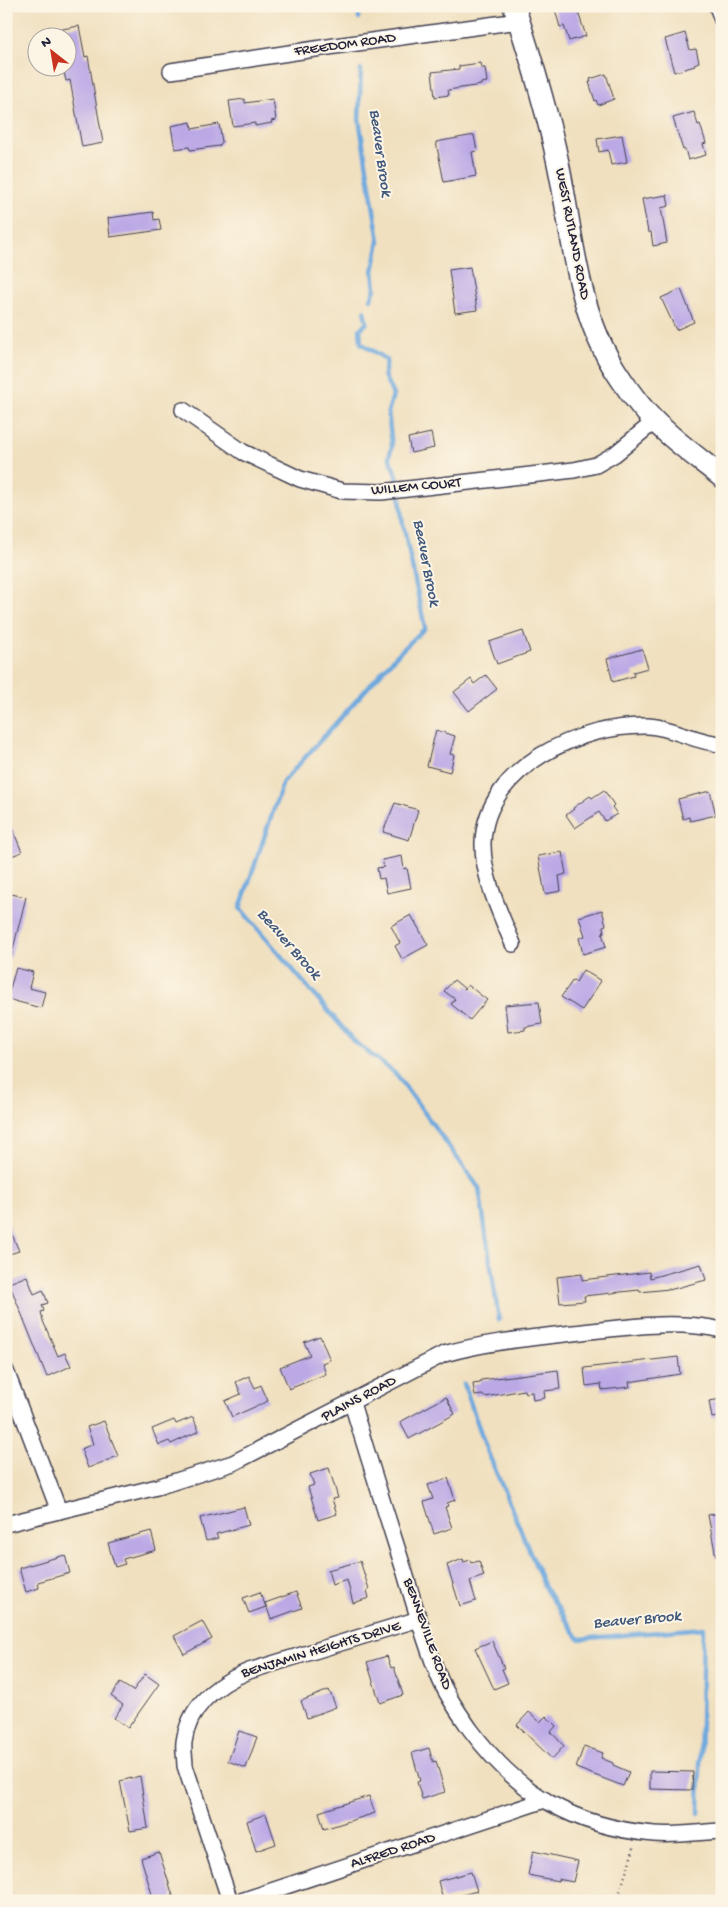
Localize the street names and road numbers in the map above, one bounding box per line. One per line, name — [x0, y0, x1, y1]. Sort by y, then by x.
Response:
street label: FREEDOM ROAD — [292, 29, 397, 61]
street label: WEST RUTLAND ROAD — [550, 167, 594, 302]
street label: WILLEM COURT — [370, 474, 463, 500]
street label: PLAINS ROAD — [318, 1372, 400, 1427]
street label: BENNEVILLE ROAD — [398, 1575, 456, 1692]
street label: BENJAMIN HEIGHTS DRIVE — [238, 1617, 403, 1683]
street label: ALFRED ROAD — [348, 1829, 438, 1873]

